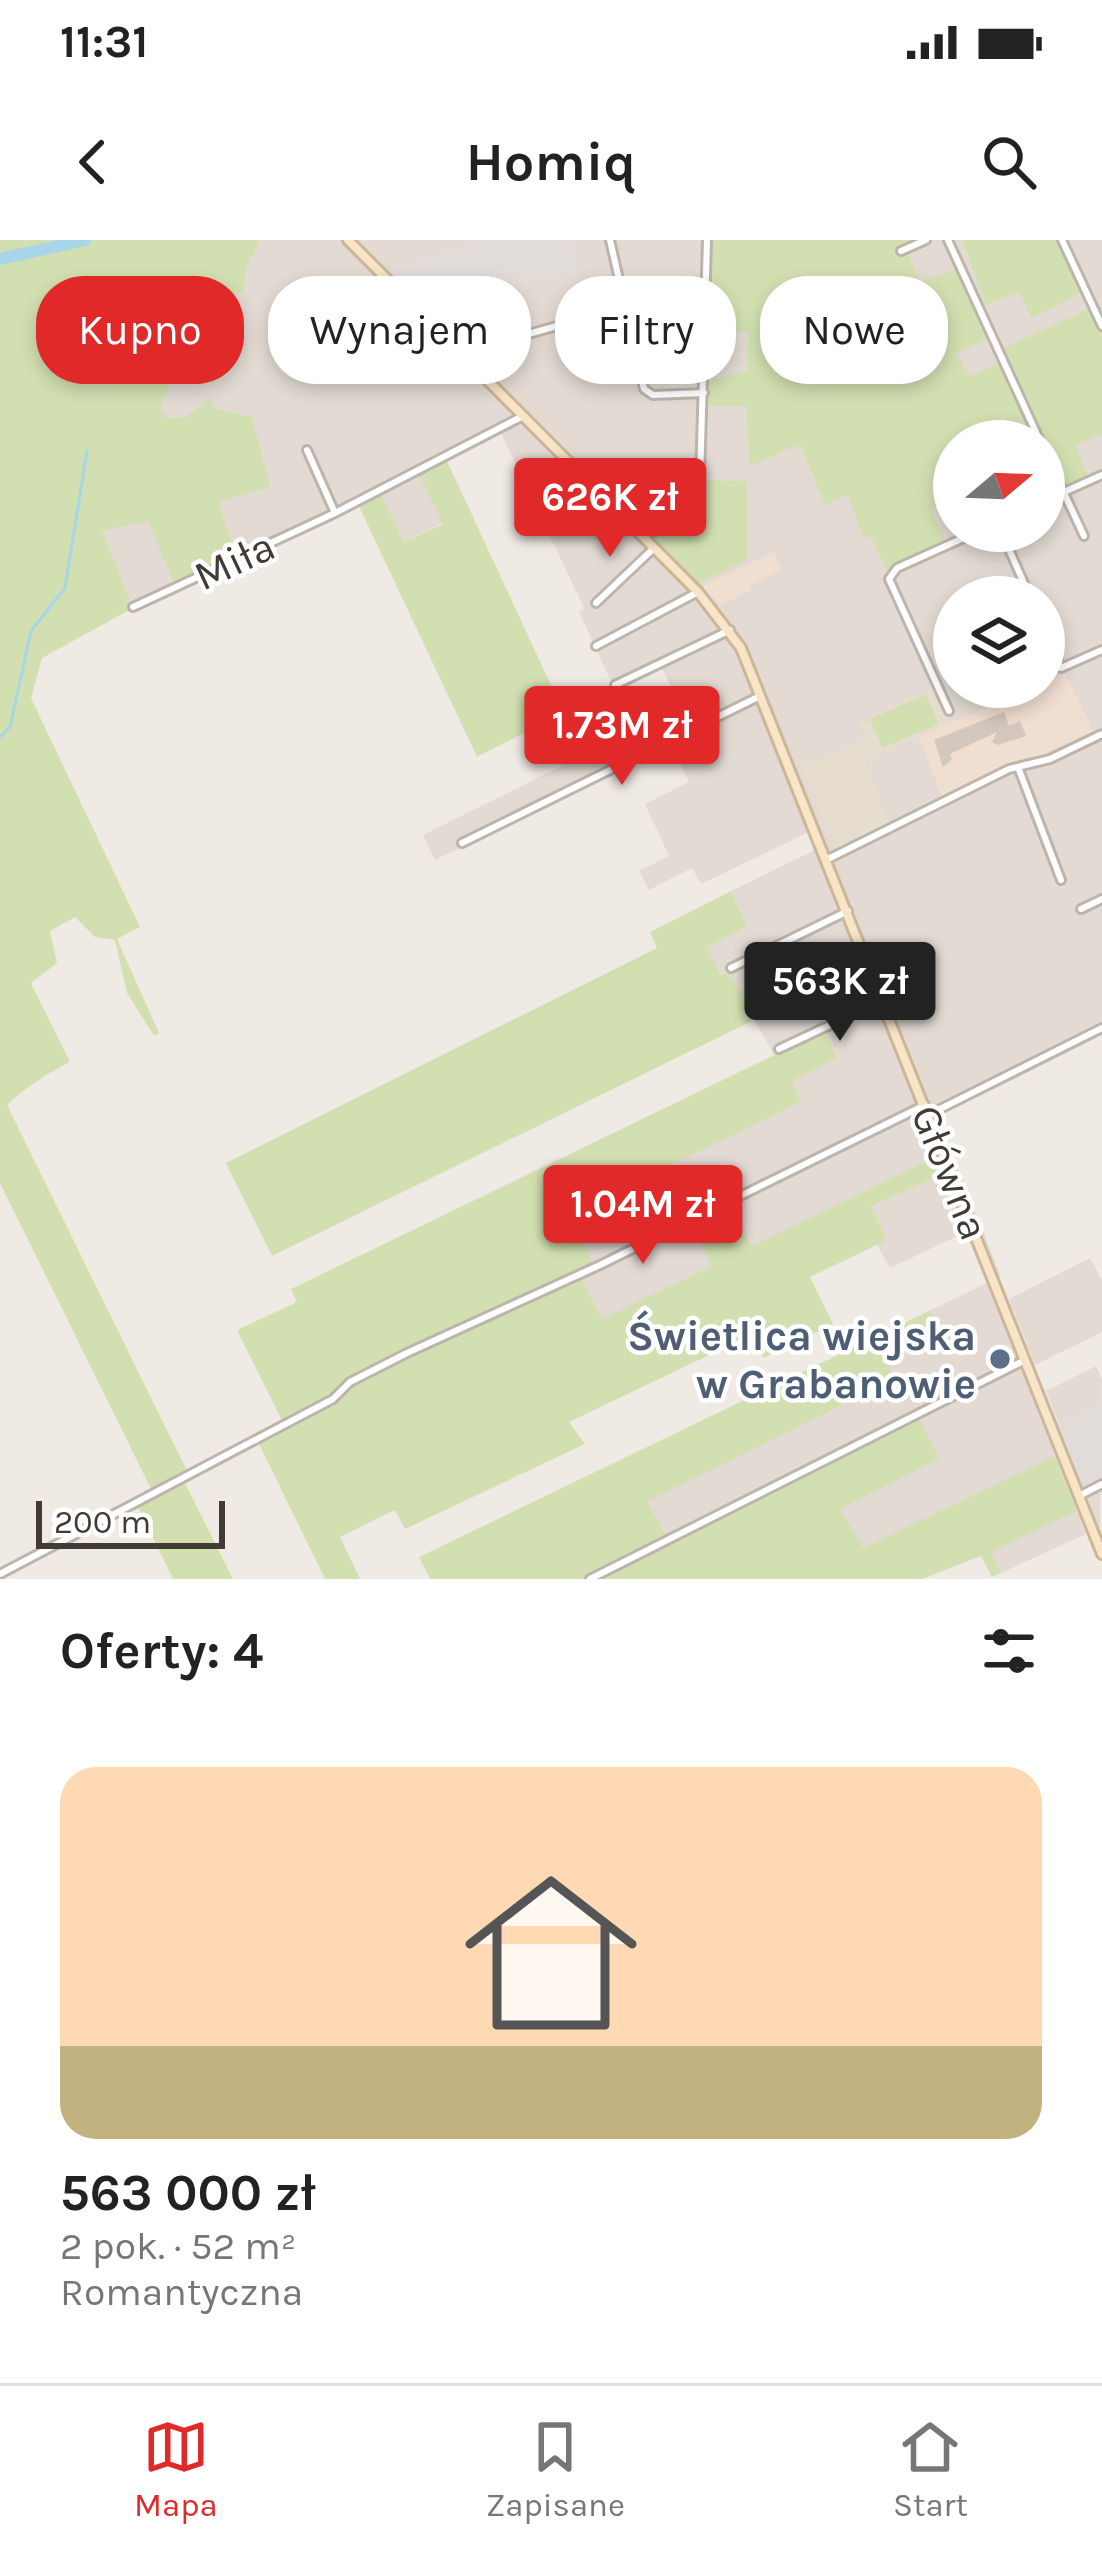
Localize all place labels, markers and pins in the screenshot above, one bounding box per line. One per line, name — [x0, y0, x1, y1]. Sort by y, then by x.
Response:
pin: 626K zł — [499, 458, 721, 560]
pin: 1.73M zł — [498, 686, 746, 788]
pin: 563K zł — [729, 942, 951, 1044]
pin: 1.04M zł — [519, 1165, 767, 1267]
place label: Świetlica wiejska w Grabanowie — [627, 1310, 976, 1409]
marker: Świetlica wiejska w Grabanowie — [987, 1346, 1013, 1372]

